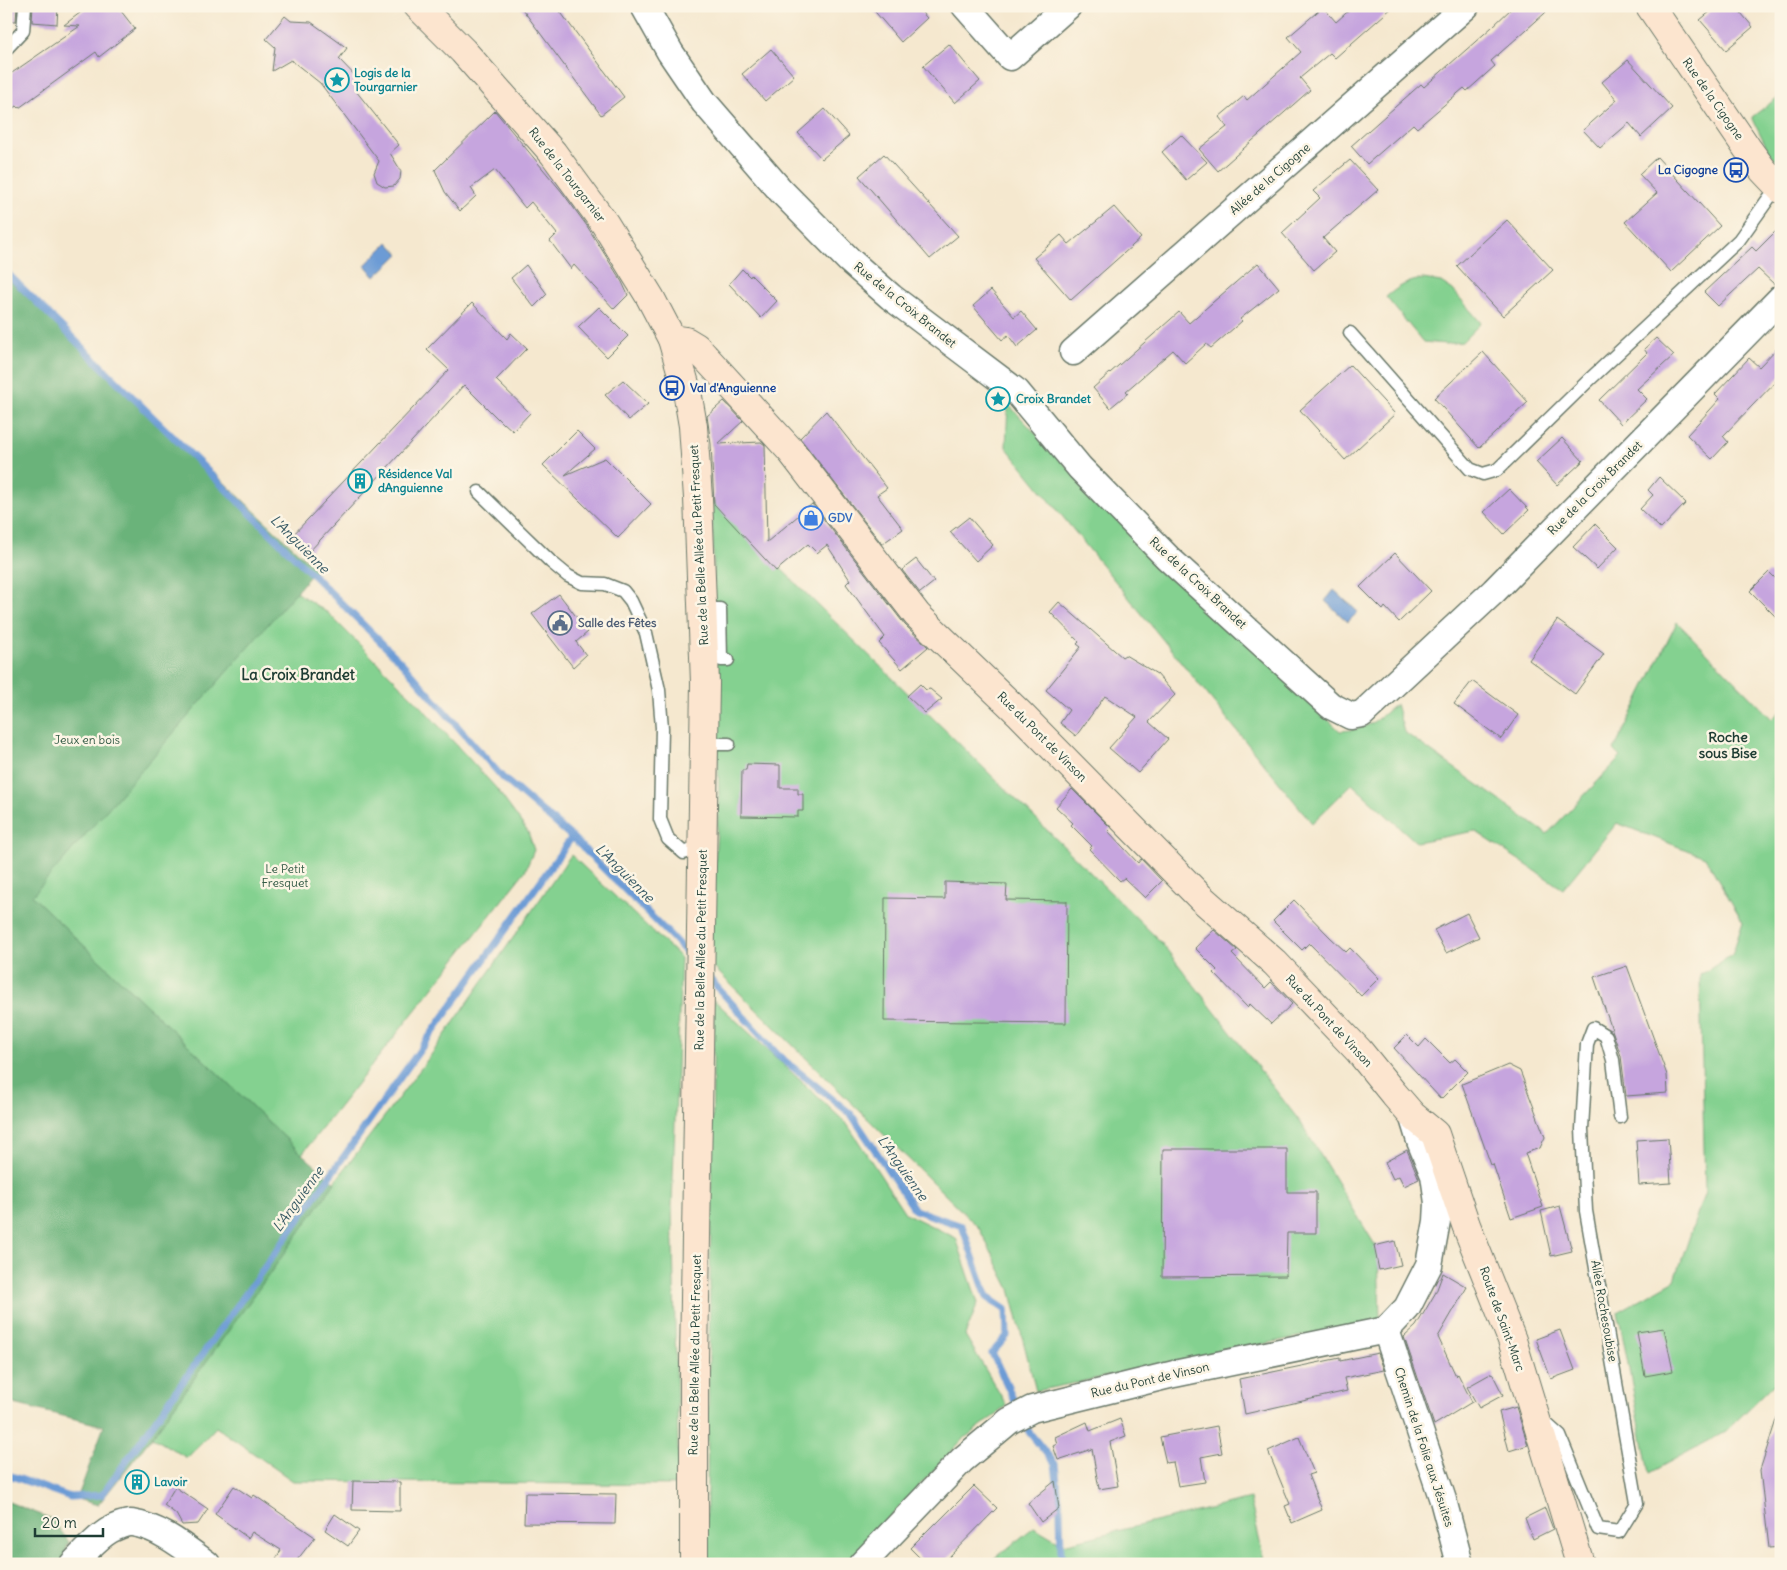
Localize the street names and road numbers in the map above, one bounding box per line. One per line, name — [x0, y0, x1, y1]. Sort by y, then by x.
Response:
street label: Rue de la Cigogne — [1680, 55, 1747, 143]
street label: Rue de la Tourgarnier — [526, 124, 609, 225]
street label: Allée de la Cigogne — [1226, 140, 1313, 218]
street label: Rue de la Croix Brandet — [851, 259, 959, 350]
street label: Rue de la Croix Brandet — [1544, 437, 1645, 538]
street label: Rue de la Belle Allée du Petit Fresquet — [686, 444, 711, 646]
street label: Rue de la Croix Brandet — [1147, 534, 1250, 632]
street label: Rue du Pont de Vinson — [994, 689, 1090, 785]
street label: Rue de la Belle Allée du Petit Fresquet — [691, 849, 710, 1051]
street label: Rue du Pont de Vinson — [1283, 971, 1376, 1070]
street label: Rue de la Belle Allée du Petit Fresquet — [685, 1254, 704, 1456]
street label: Allée Rochesoubise — [1588, 1259, 1621, 1363]
street label: Route de Saint-Marc — [1477, 1264, 1528, 1373]
street label: Rue du Pont de Vinson — [1089, 1359, 1210, 1400]
street label: Chemin de la Folie aux Jésuites — [1392, 1365, 1457, 1529]

